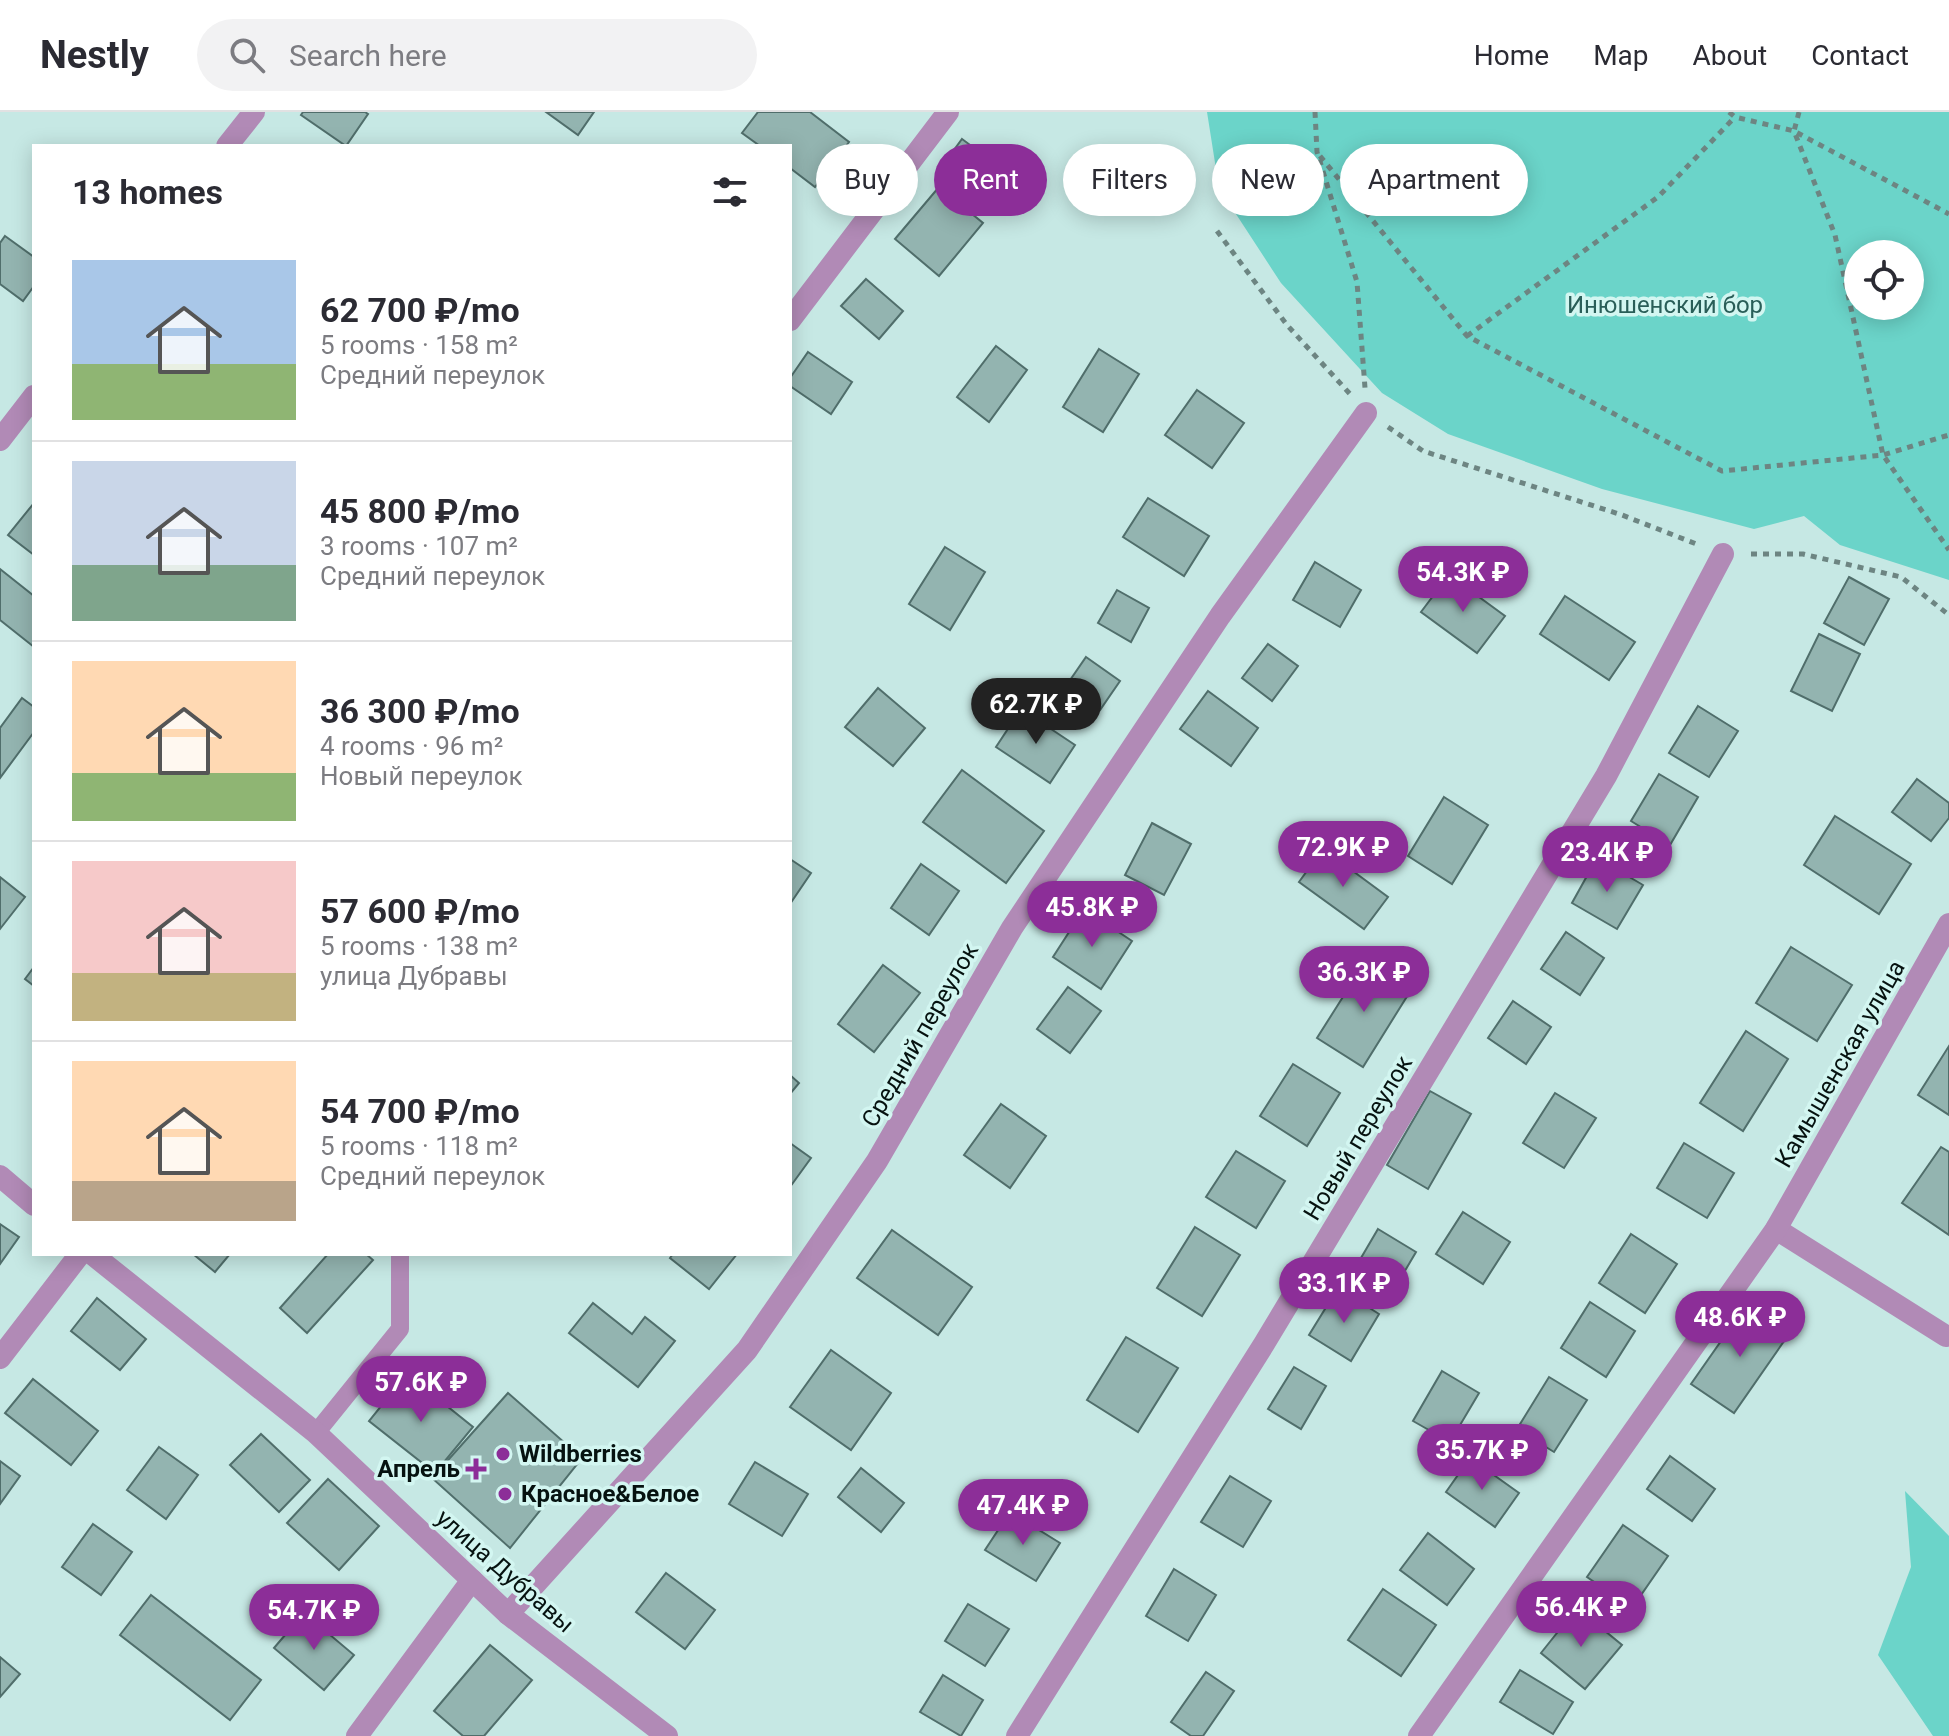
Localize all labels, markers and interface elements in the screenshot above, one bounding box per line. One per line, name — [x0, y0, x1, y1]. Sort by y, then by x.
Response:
search box — [197, 19, 757, 91]
text: Nestly — [40, 33, 149, 77]
icon: search — [225, 33, 269, 77]
text: Search here — [289, 38, 447, 73]
text: Home — [1474, 39, 1549, 72]
text: Map — [1593, 39, 1649, 72]
text: About — [1693, 39, 1767, 72]
text: Contact — [1811, 39, 1909, 72]
chip: Buy — [816, 144, 918, 216]
chip: Rent — [934, 144, 1047, 216]
chip: Filters — [1063, 144, 1196, 216]
chip: New — [1212, 144, 1324, 216]
chip: Apartment — [1340, 144, 1528, 216]
icon: filters — [708, 170, 752, 214]
text: 13 homes — [72, 172, 223, 212]
map controls — [1844, 240, 1924, 320]
button: locate — [1844, 240, 1924, 320]
text: 62 700 ₽/mo — [320, 290, 520, 330]
park label: Инюшенский бор — [1567, 291, 1763, 319]
icon: home — [136, 292, 232, 388]
text: 5 rooms · 158 m² — [320, 330, 518, 360]
text: Средний переулок — [320, 360, 545, 390]
text: 45 800 ₽/mo — [320, 491, 520, 531]
icon: home — [136, 493, 232, 589]
text: 3 rooms · 107 m² — [320, 531, 518, 561]
pin: 54.3K ₽ — [1389, 546, 1537, 614]
text: 54.3K ₽ — [1416, 557, 1510, 587]
text: Средний переулок — [320, 561, 545, 591]
pin: 62.7K ₽ — [962, 678, 1110, 746]
text: 62.7K ₽ — [989, 689, 1083, 719]
text: 36 300 ₽/mo — [320, 691, 520, 731]
icon: home — [136, 693, 232, 789]
text: 4 rooms · 96 m² — [320, 731, 503, 761]
text: Новый переулок — [320, 761, 523, 791]
pin: 72.9K ₽ — [1269, 821, 1417, 889]
pin: 23.4K ₽ — [1533, 826, 1681, 894]
text: 72.9K ₽ — [1296, 832, 1390, 862]
text: 23.4K ₽ — [1560, 837, 1654, 867]
pin: 45.8K ₽ — [1018, 881, 1166, 949]
text: 57 600 ₽/mo — [320, 891, 520, 931]
text: 45.8K ₽ — [1045, 892, 1139, 922]
icon: home — [136, 893, 232, 989]
text: 5 rooms · 138 m² — [320, 931, 518, 961]
street label: Средний переулок — [856, 938, 984, 1132]
pin: 36.3K ₽ — [1290, 946, 1438, 1014]
street label: Камышенская улица — [1769, 955, 1911, 1173]
text: 36.3K ₽ — [1317, 957, 1411, 987]
text: улица Дубравы — [320, 961, 508, 991]
street label: Новый переулок — [1298, 1051, 1418, 1225]
text: 54 700 ₽/mo — [320, 1091, 520, 1131]
icon: home — [136, 1093, 232, 1189]
text: 5 rooms · 118 m² — [320, 1131, 518, 1161]
text: Средний переулок — [320, 1161, 545, 1191]
pin: 33.1K ₽ — [1270, 1257, 1418, 1325]
text: 33.1K ₽ — [1297, 1268, 1391, 1298]
pin: 48.6K ₽ — [1666, 1291, 1814, 1359]
text: 48.6K ₽ — [1693, 1302, 1787, 1332]
pin: 57.6K ₽ — [347, 1356, 495, 1424]
text: 57.6K ₽ — [374, 1367, 468, 1397]
pin: 35.7K ₽ — [1408, 1424, 1556, 1492]
text: 35.7K ₽ — [1435, 1435, 1529, 1465]
place label: Wildberries — [519, 1440, 642, 1468]
marker: Wildberries — [494, 1445, 512, 1463]
place label: Апрель — [377, 1455, 460, 1483]
marker: Апрель — [467, 1460, 485, 1478]
pin: 47.4K ₽ — [949, 1479, 1097, 1547]
place label: Красное&Белое — [521, 1480, 699, 1508]
marker: Красное&Белое — [496, 1485, 514, 1503]
text: 47.4K ₽ — [976, 1490, 1070, 1520]
street label: улица Дубравы — [430, 1504, 580, 1638]
pin: 56.4K ₽ — [1507, 1581, 1655, 1649]
pin: 54.7K ₽ — [240, 1584, 388, 1652]
text: 56.4K ₽ — [1534, 1592, 1628, 1622]
text: 54.7K ₽ — [267, 1595, 361, 1625]

